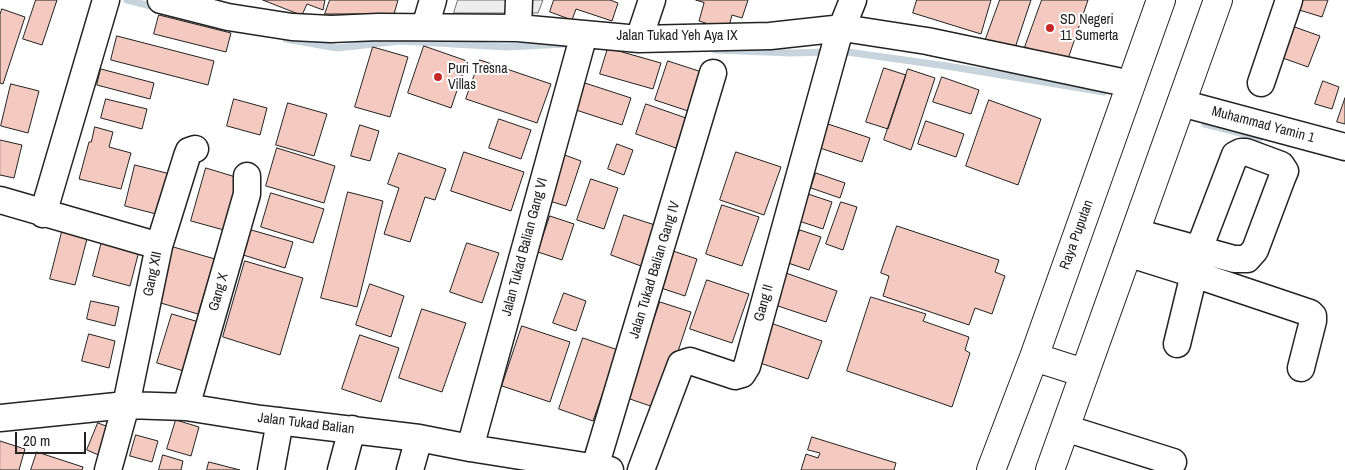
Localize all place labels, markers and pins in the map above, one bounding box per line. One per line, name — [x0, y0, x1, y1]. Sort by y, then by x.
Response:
place label: SD Negeri 11 Sumerta — [1060, 12, 1119, 44]
marker: SD Negeri 11 Sumerta — [1044, 22, 1056, 34]
place label: Puri Tresna Villas — [448, 61, 508, 94]
marker: Puri Tresna Villas — [432, 71, 444, 83]

